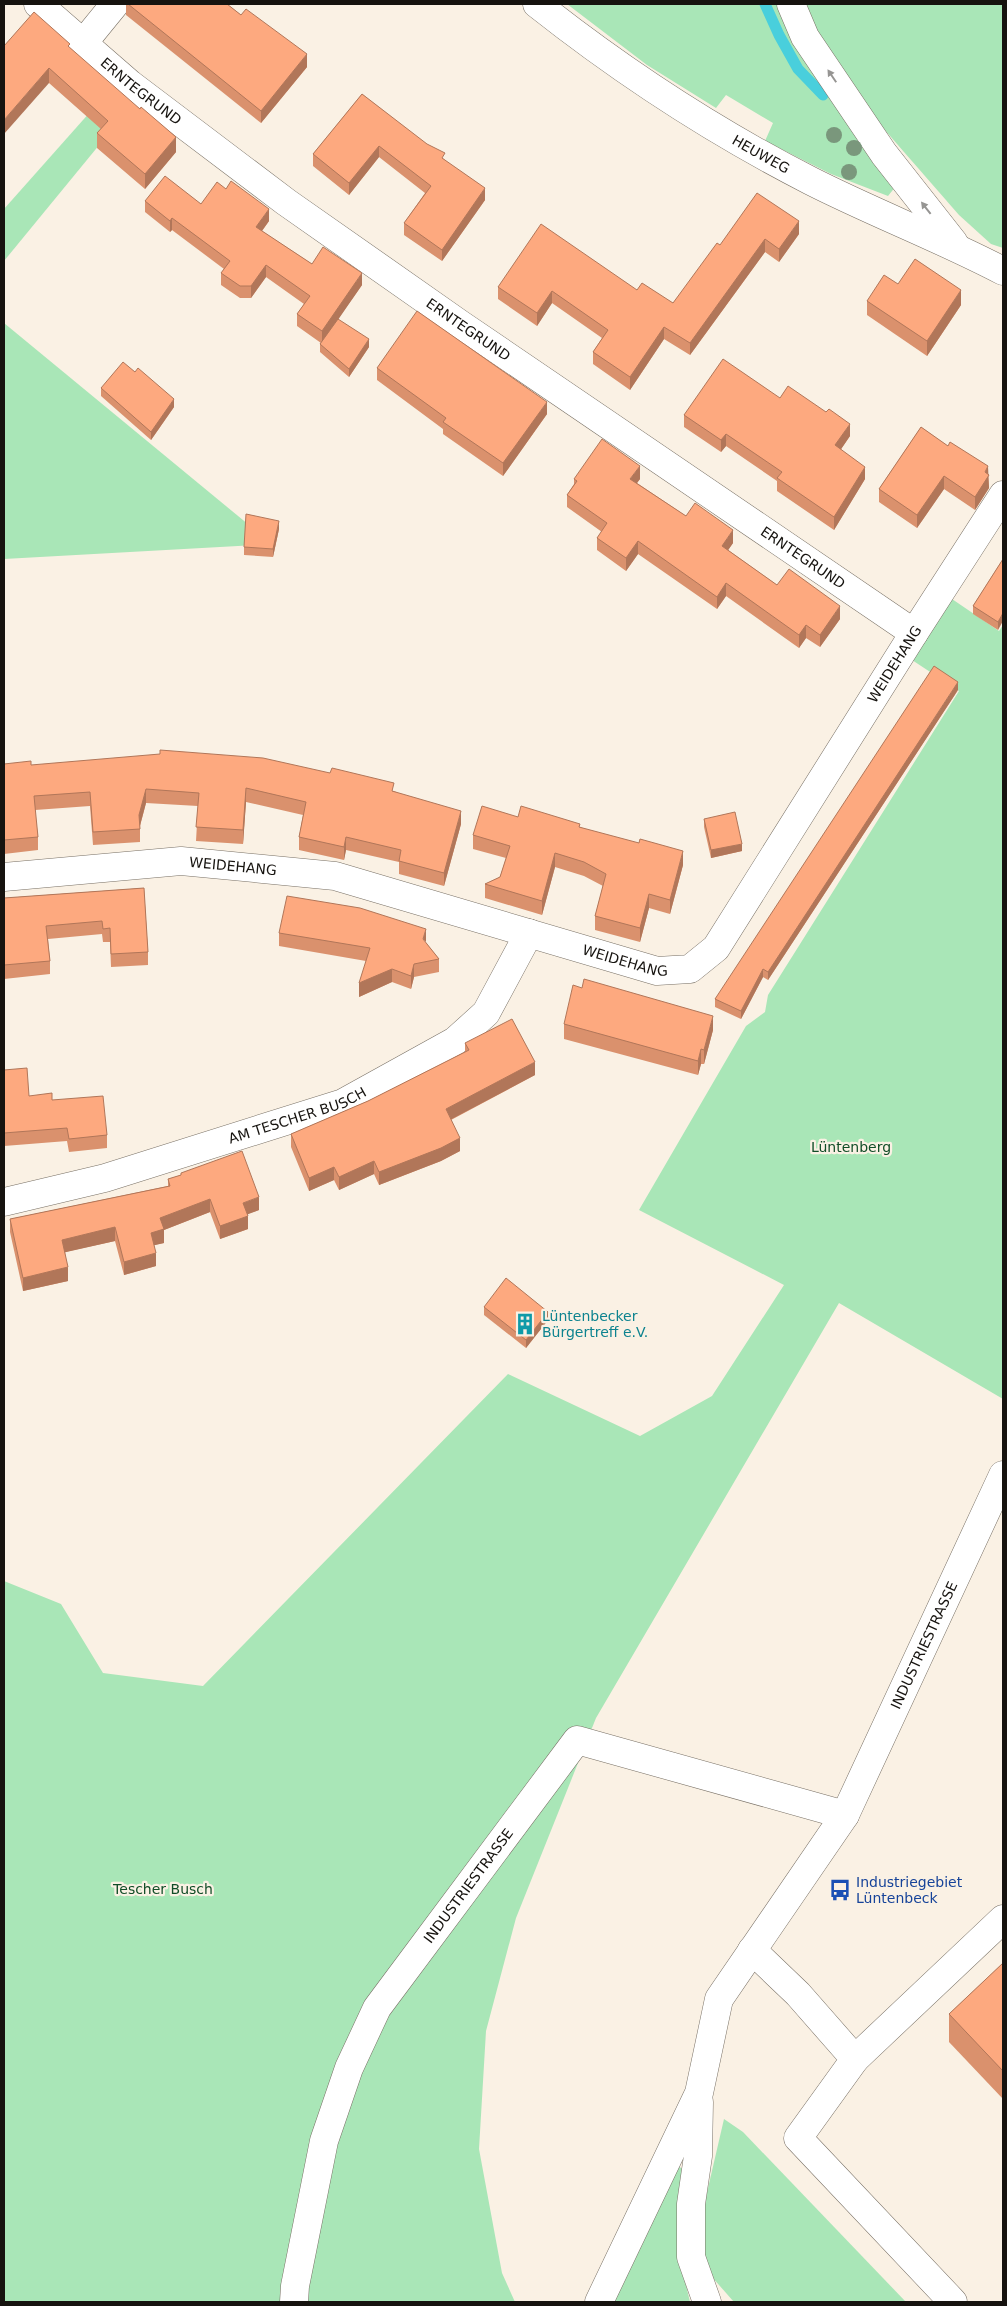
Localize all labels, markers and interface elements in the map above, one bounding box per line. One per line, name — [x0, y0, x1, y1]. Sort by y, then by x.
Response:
street label: ERNTEGRUND — [97, 54, 185, 128]
one-way arrow — [827, 70, 836, 83]
street label: HEUWEG — [729, 132, 792, 176]
one-way arrow — [921, 202, 932, 215]
street label: ERNTEGRUND — [423, 295, 514, 364]
street label: ERNTEGRUND — [758, 523, 848, 592]
street label: WEIDEHANG — [864, 623, 925, 706]
street label: WEIDEHANG — [188, 854, 278, 878]
street label: WEIDEHANG — [581, 941, 668, 979]
street label: AM TESCHER BUSCH — [226, 1084, 369, 1147]
park label: Lüntenberg — [811, 1139, 891, 1155]
place label: Lüntenbecker Bürgertreff e.V. — [542, 1308, 648, 1340]
building icon: Lüntenbecker Bürgertreff e.V. — [512, 1311, 538, 1337]
street label: INDUSTRIESTRASSE — [887, 1579, 960, 1711]
street label: INDUSTRIESTRASSE — [420, 1825, 516, 1946]
place label: Industriegebiet Lüntenbeck — [856, 1874, 963, 1906]
bus stop icon: Industriegebiet Lüntenbeck — [827, 1877, 853, 1903]
park label: Tescher Busch — [112, 1881, 213, 1897]

